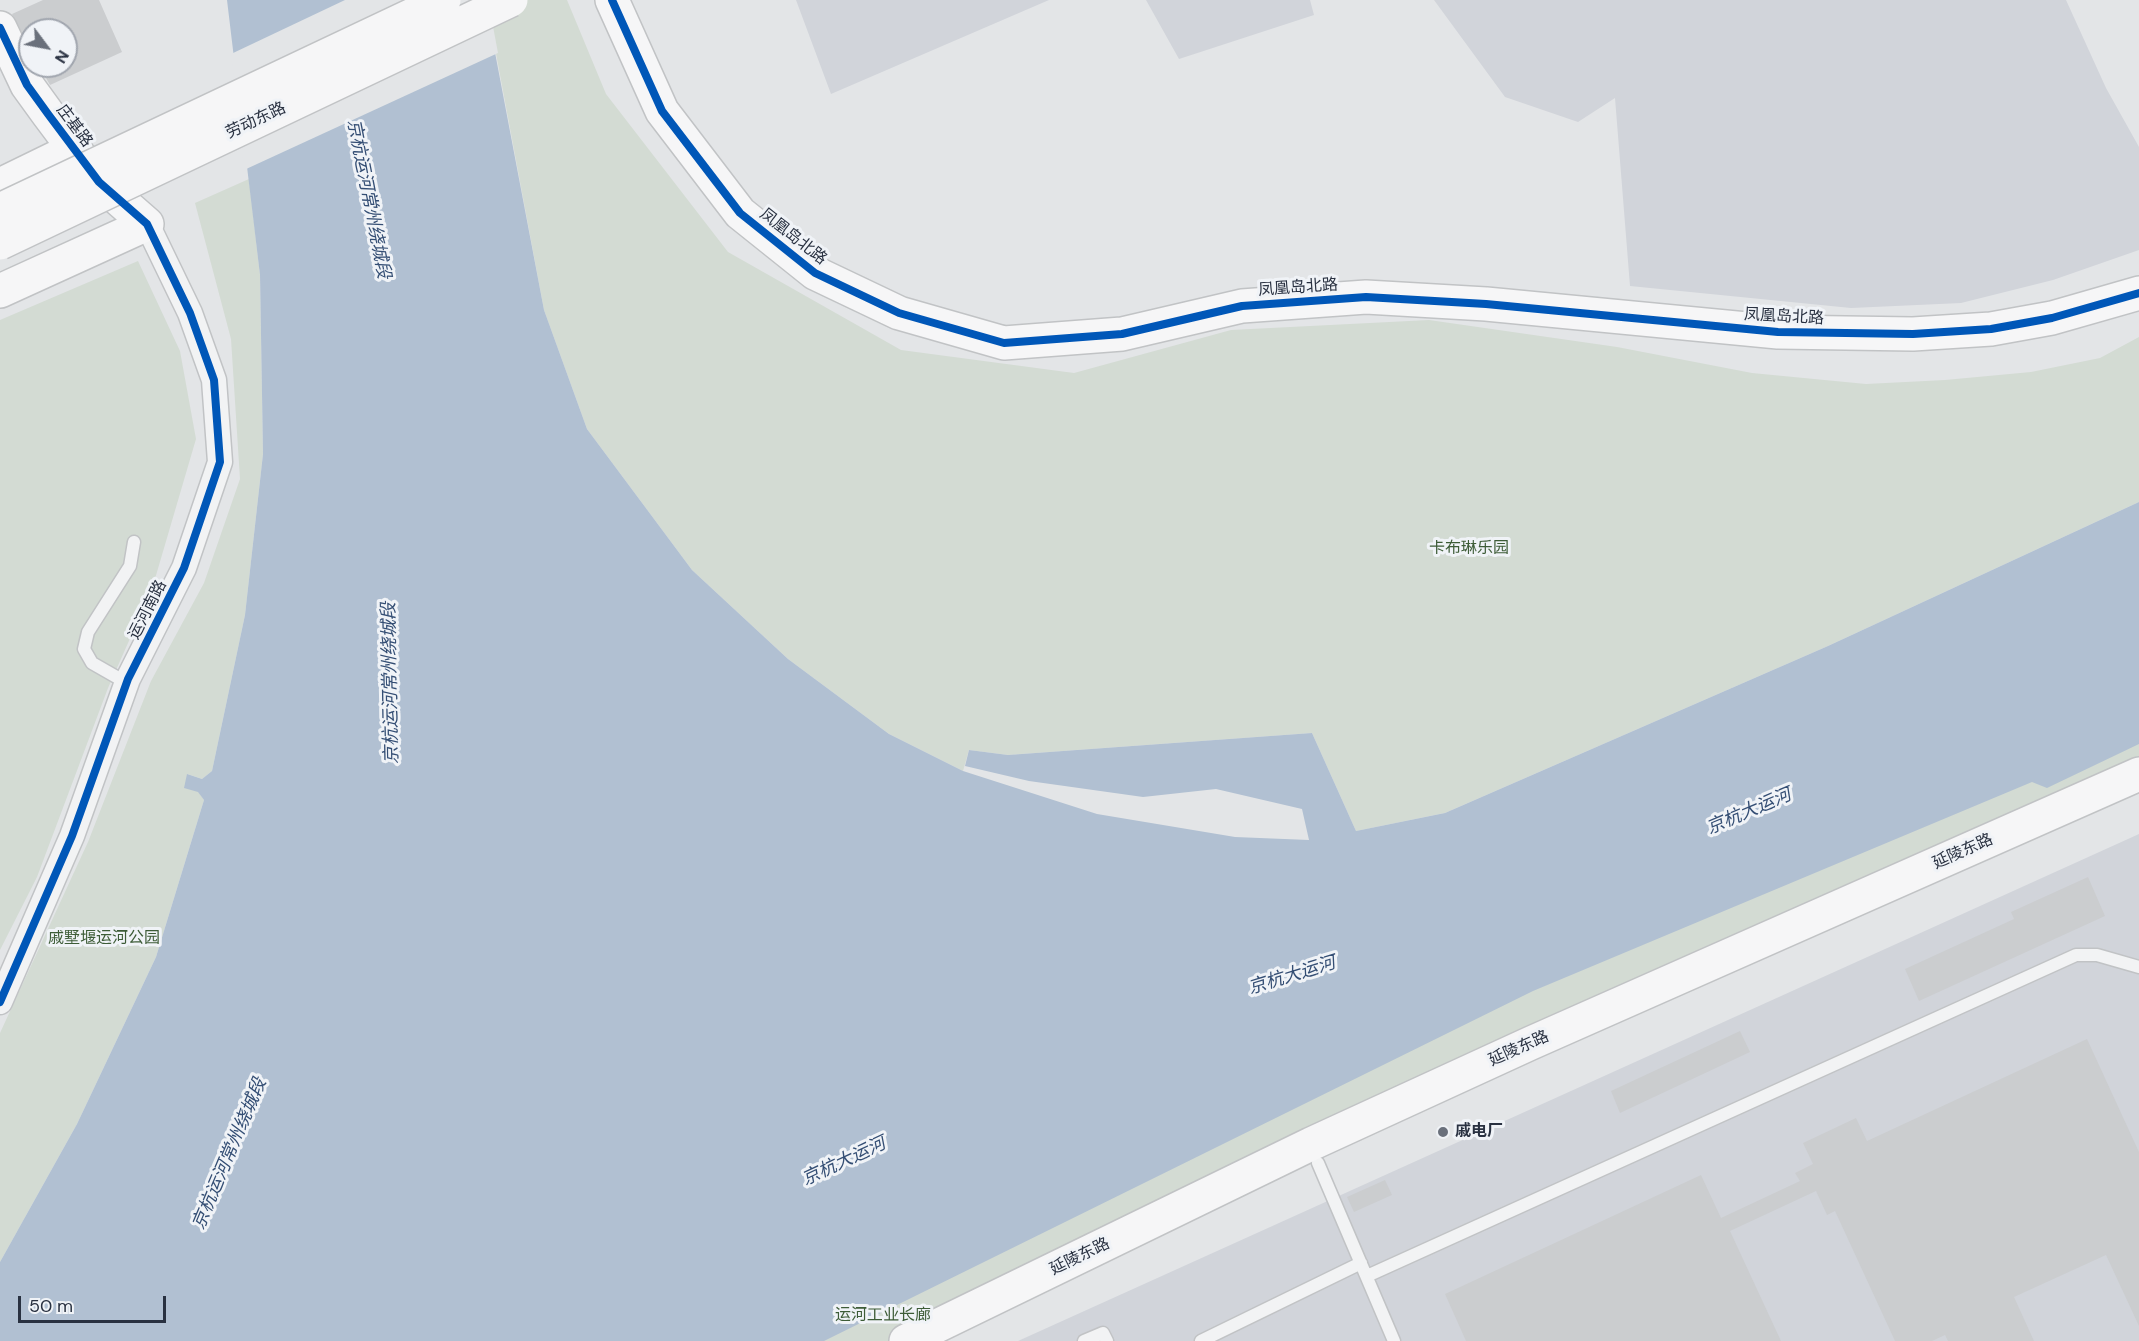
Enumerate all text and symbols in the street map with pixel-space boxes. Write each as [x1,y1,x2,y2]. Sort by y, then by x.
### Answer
north arrow [18,18,78,78]
text: N [50,46,74,67]
street label: 劳动东路 [223,99,289,143]
street label: 庄基路 [52,101,96,151]
water label: 京杭运河常州绕城段 [342,117,394,281]
street label: 凤凰岛北路 [756,205,830,269]
street label: 凤凰岛北路 [1257,276,1339,300]
street label: 凤凰岛北路 [1744,305,1824,329]
park label: 卡布琳乐园 [1429,539,1509,559]
street label: 运河南路 [125,577,171,643]
water label: 京杭运河常州绕城段 [379,602,403,764]
water label: 京杭大运河 [1703,784,1795,840]
street label: 延陵东路 [1930,830,1996,874]
park label: 戚墅堰运河公园 [48,929,160,949]
water label: 京杭大运河 [1246,953,1338,999]
street label: 延陵东路 [1486,1027,1552,1071]
water label: 京杭运河常州绕城段 [188,1075,272,1233]
place label: 戚电厂 [1455,1122,1503,1142]
marker: 戚电厂 [1436,1125,1450,1139]
water label: 京杭大运河 [799,1133,889,1191]
street label: 延陵东路 [1047,1234,1113,1280]
scale bar [21,1284,170,1322]
text: 50 m [29,1294,73,1318]
park label: 运河工业长廊 [835,1306,931,1326]

